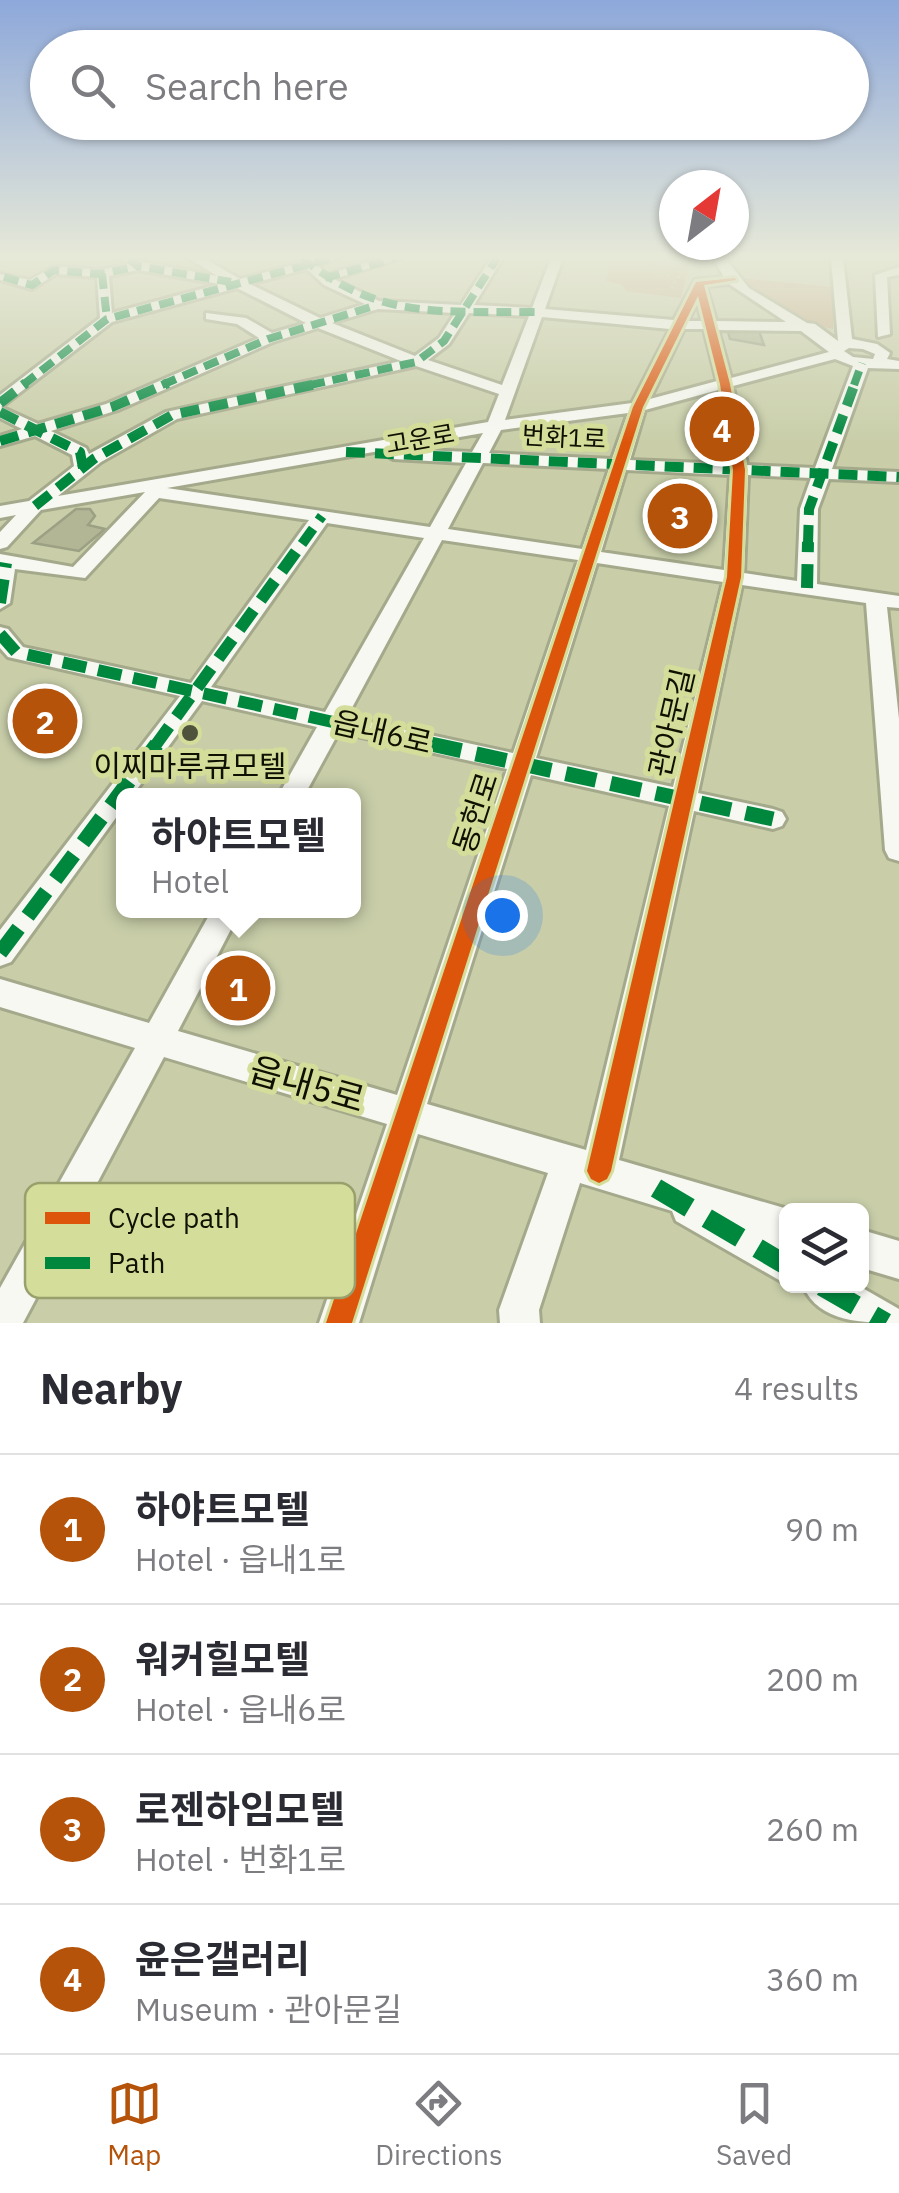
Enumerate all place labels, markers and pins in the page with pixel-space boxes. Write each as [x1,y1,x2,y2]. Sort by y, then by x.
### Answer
pin: 4 [690,392,754,466]
pin: 3 [648,478,712,554]
pin: 2 [12,684,78,758]
marker: 이찌마루큐모텔 [179,722,201,744]
place label: 이찌마루큐모텔 [93,746,287,785]
pin: 1 [206,950,270,1026]

